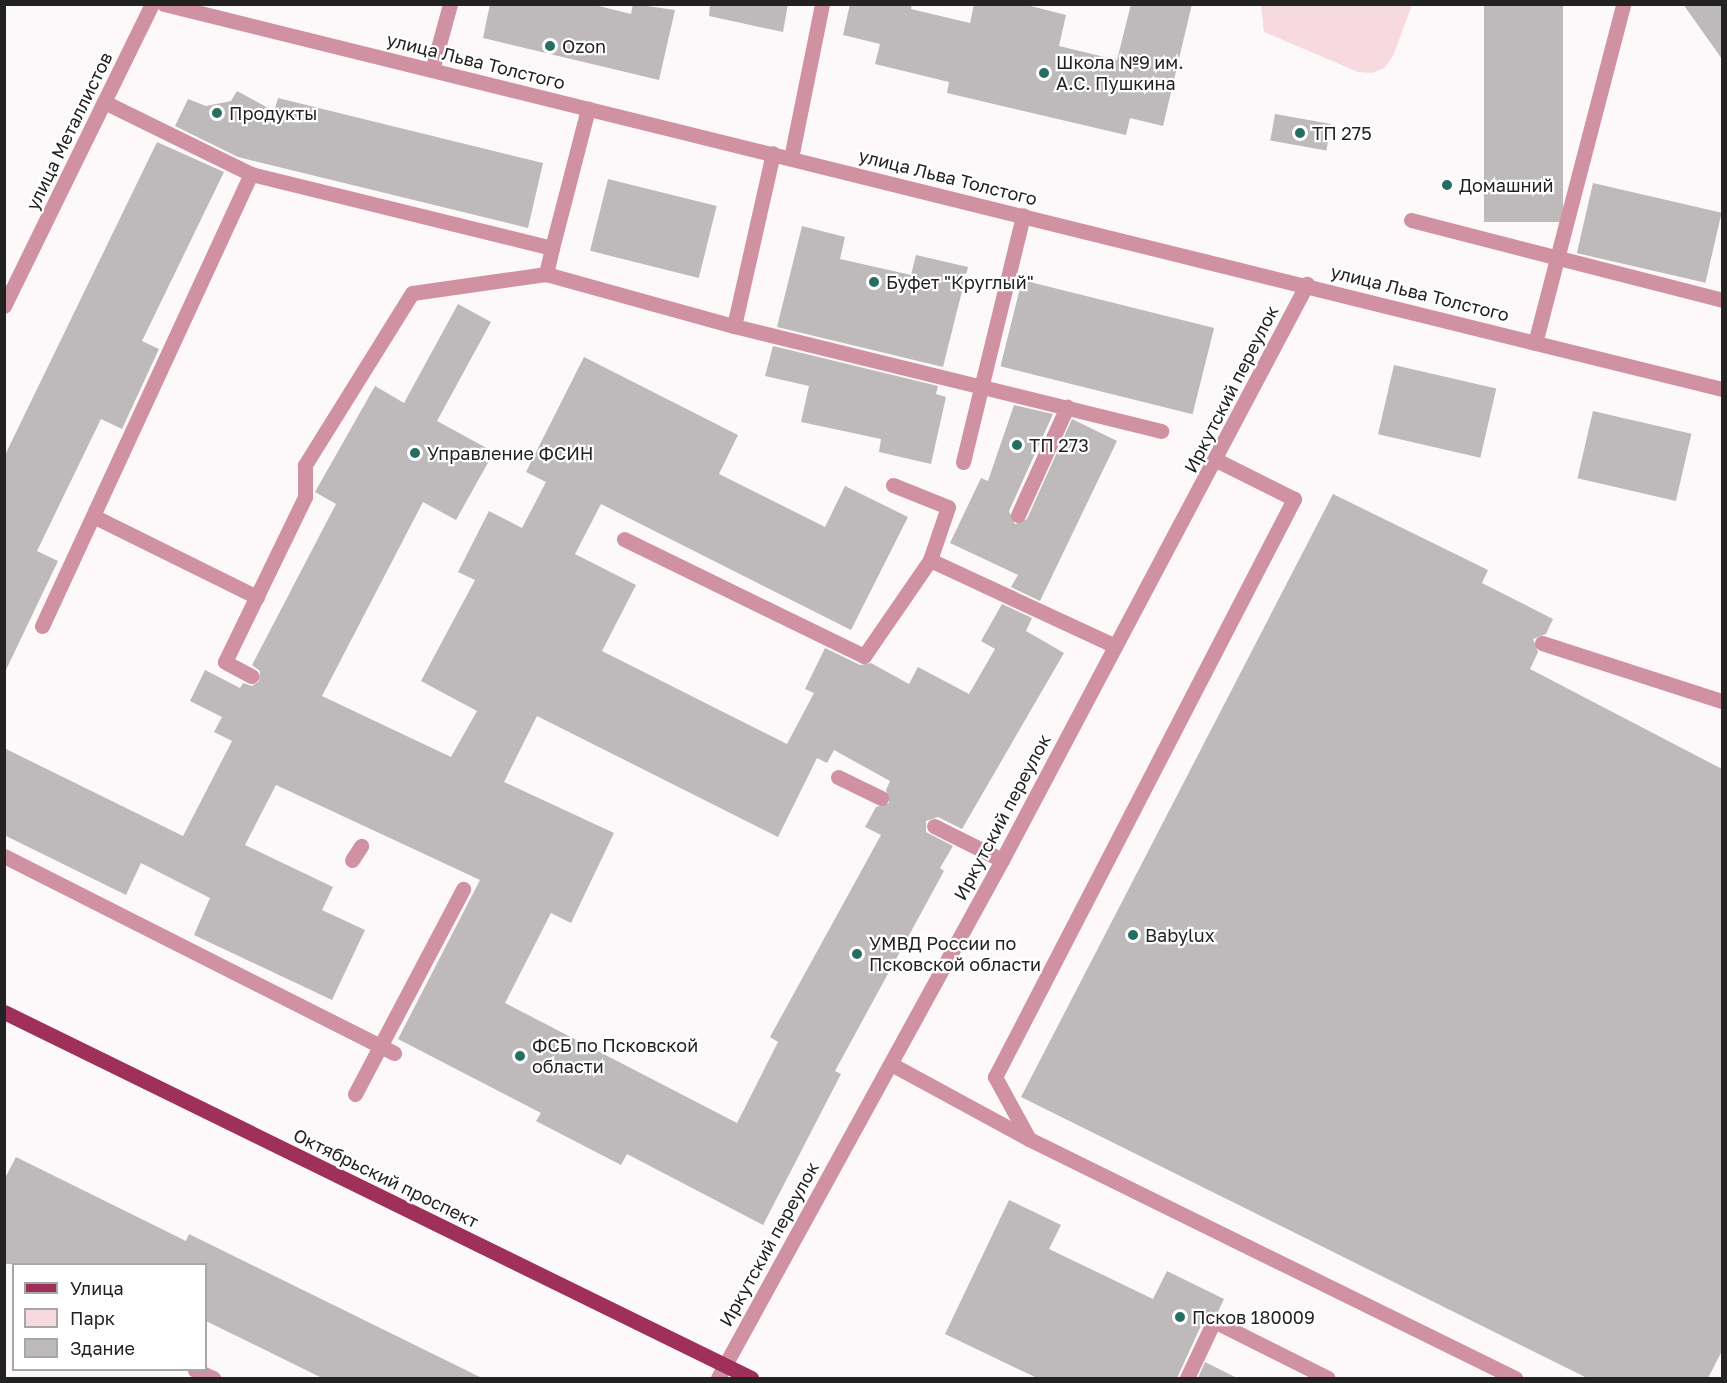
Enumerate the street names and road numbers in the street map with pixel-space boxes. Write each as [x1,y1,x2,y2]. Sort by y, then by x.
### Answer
street label: улица Льва Толстого [384,28,568,94]
street label: улица Металлистов [21,48,117,214]
street label: улица Льва Толстого [856,144,1040,210]
street label: улица Льва Толстого [1328,260,1512,326]
street label: Иркутский переулок [1179,302,1283,476]
street label: Иркутский переулок [949,730,1055,904]
street label: Октябрьский проспект [290,1124,482,1232]
street label: Иркутский переулок [715,1158,823,1330]

